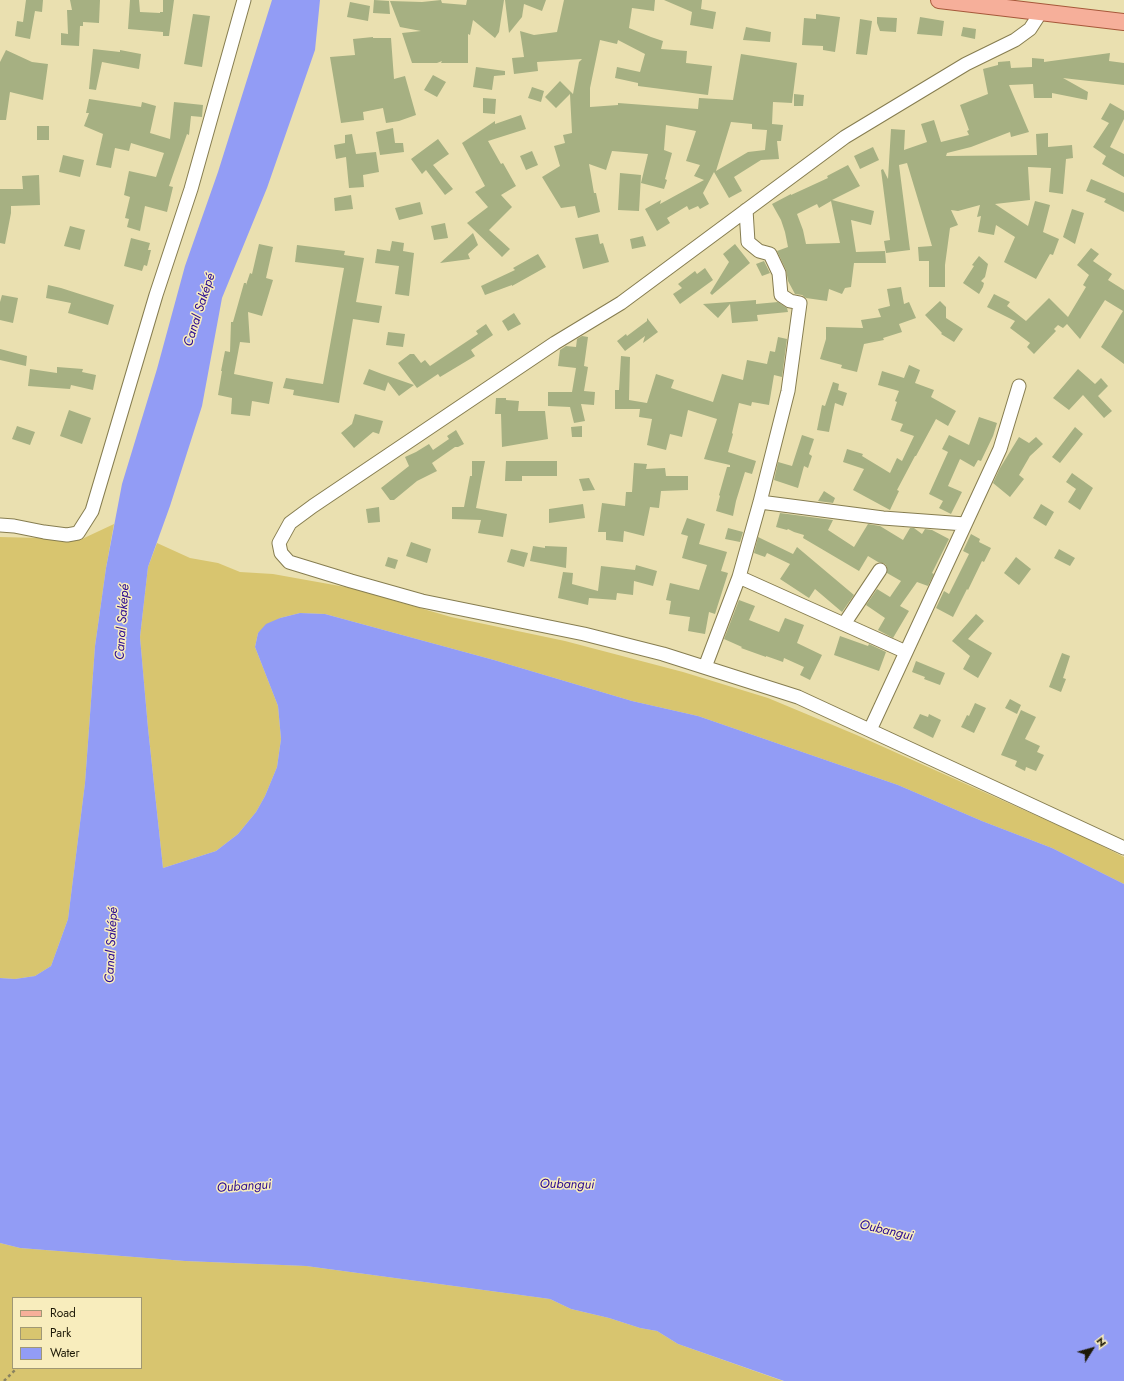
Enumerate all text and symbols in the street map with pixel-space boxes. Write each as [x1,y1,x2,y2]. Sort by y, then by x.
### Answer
water label: Canal Saképé [181,271,219,349]
water label: Canal Saképé [113,583,133,661]
water label: Canal Saképé [102,907,122,983]
water label: Oubangui [216,1177,272,1197]
water label: Oubangui [540,1177,594,1193]
water label: Oubangui [858,1217,914,1245]
legend [12,1297,142,1369]
text: Road [50,1304,76,1322]
text: Park [50,1324,71,1342]
north arrow [1072,1329,1112,1369]
text: N [1093,1333,1111,1350]
text: Water [50,1344,80,1362]

